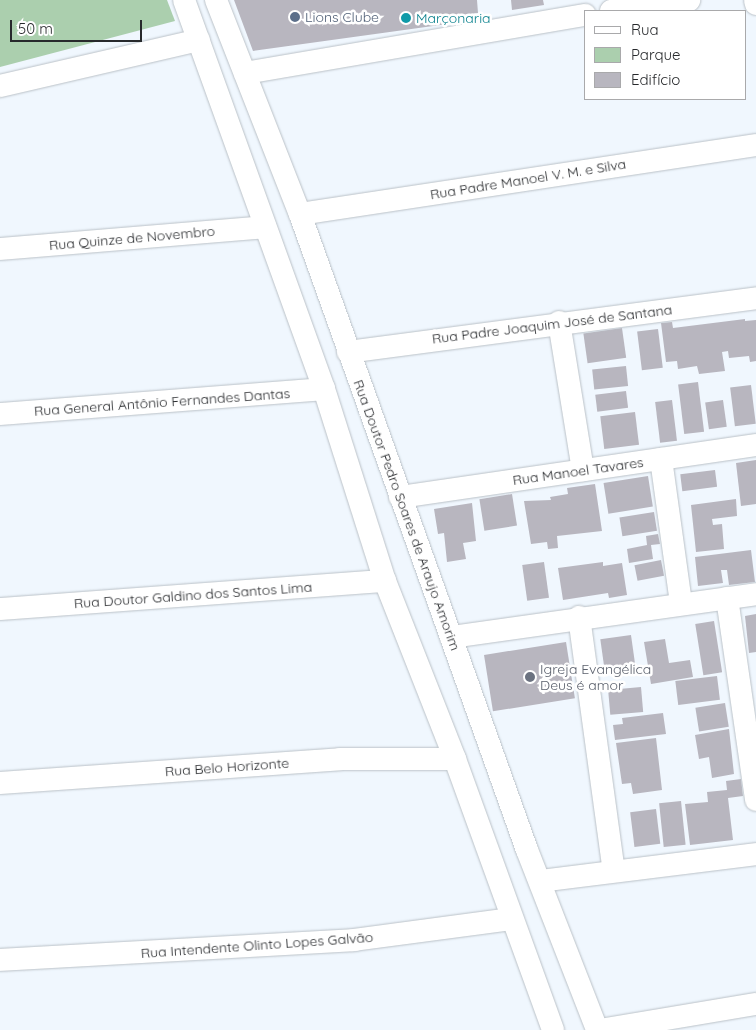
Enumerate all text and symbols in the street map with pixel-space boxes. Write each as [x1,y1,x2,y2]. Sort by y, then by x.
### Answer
place label: Lions Clube [305,9,379,25]
scale bar [12,10,145,42]
place label: Marçonaria [416,10,491,26]
legend [584,10,746,100]
marker: Lions Clube [289,11,301,23]
marker: Marçonaria [400,12,412,24]
text: 50 m [18,19,53,38]
text: Rua [631,20,659,39]
text: Parque [631,45,681,64]
text: Edifício [631,70,680,89]
street label: Rua Padre Manoel V. M. e Silva [429,155,627,203]
street label: Rua Quinze de Novembro [48,222,216,254]
street label: Rua Padre Joaquim José de Santana [431,301,673,347]
street label: Rua Doutor Pedro Soares de Araujo Amorim [350,377,464,653]
street label: Rua General Antônio Fernandes Dantas [33,385,291,419]
street label: Rua Manoel Tavares [512,454,644,488]
street label: Rua Doutor Galdino dos Santos Lima [73,578,313,612]
place label: Igreja Evangélica Deus é amor [540,661,651,694]
marker: Igreja Evangélica Deus é amor [524,671,536,683]
street label: Rua Belo Horizonte [164,754,290,780]
street label: Rua Intendente Olinto Lopes Galvão [140,928,374,962]

